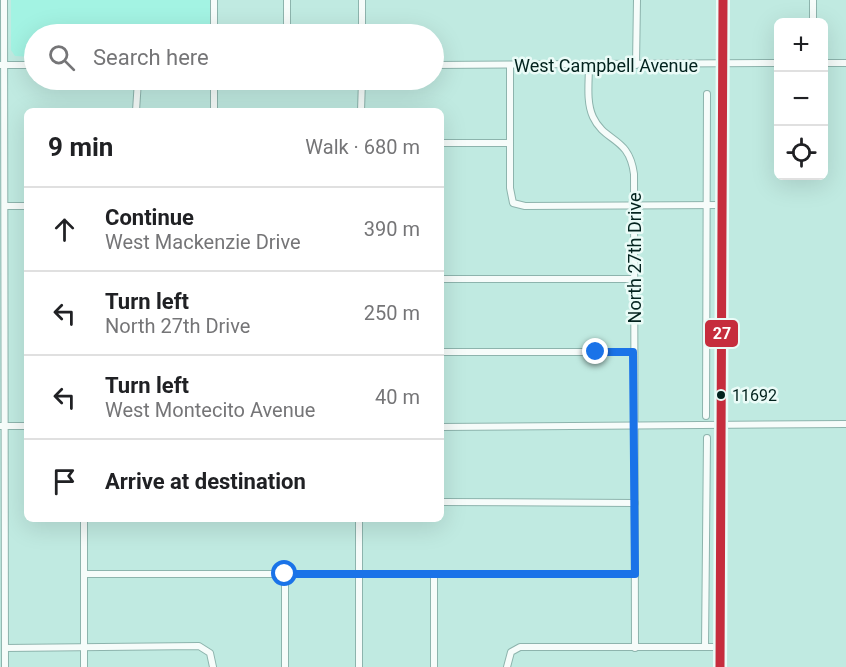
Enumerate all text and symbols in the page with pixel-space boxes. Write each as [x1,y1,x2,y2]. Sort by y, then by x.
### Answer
map controls [774,18,828,180]
button: + [774,18,828,72]
search box [24,24,444,90]
icon: search [45,41,78,74]
text: Search here [93,45,209,70]
street label: West Campbell Avenue [514,55,698,76]
button: − [774,72,828,126]
button: locate [774,126,828,180]
text: 9 min [48,132,113,162]
text: Walk · 680 m [305,135,420,159]
street label: North 27th Drive [624,193,645,323]
text: Continue [105,205,194,230]
icon: ahead [48,213,81,246]
text: 390 m [364,217,420,241]
text: West Mackenzie Drive [105,230,301,254]
text: Turn left [105,289,189,314]
icon: left [48,297,81,330]
text: 250 m [364,301,420,325]
text: North 27th Drive [105,314,250,338]
line badge: 27 [704,319,739,348]
text: 27 [713,324,731,343]
route end [582,338,608,364]
text: Turn left [105,373,189,398]
icon: left [48,381,81,414]
text: 40 m [375,385,420,409]
place label: 11692 [732,386,777,405]
marker: 11692 [715,389,727,401]
text: West Montecito Avenue [105,398,315,422]
icon: arrive [48,465,81,498]
text: Arrive at destination [105,469,306,494]
route start [271,560,297,586]

